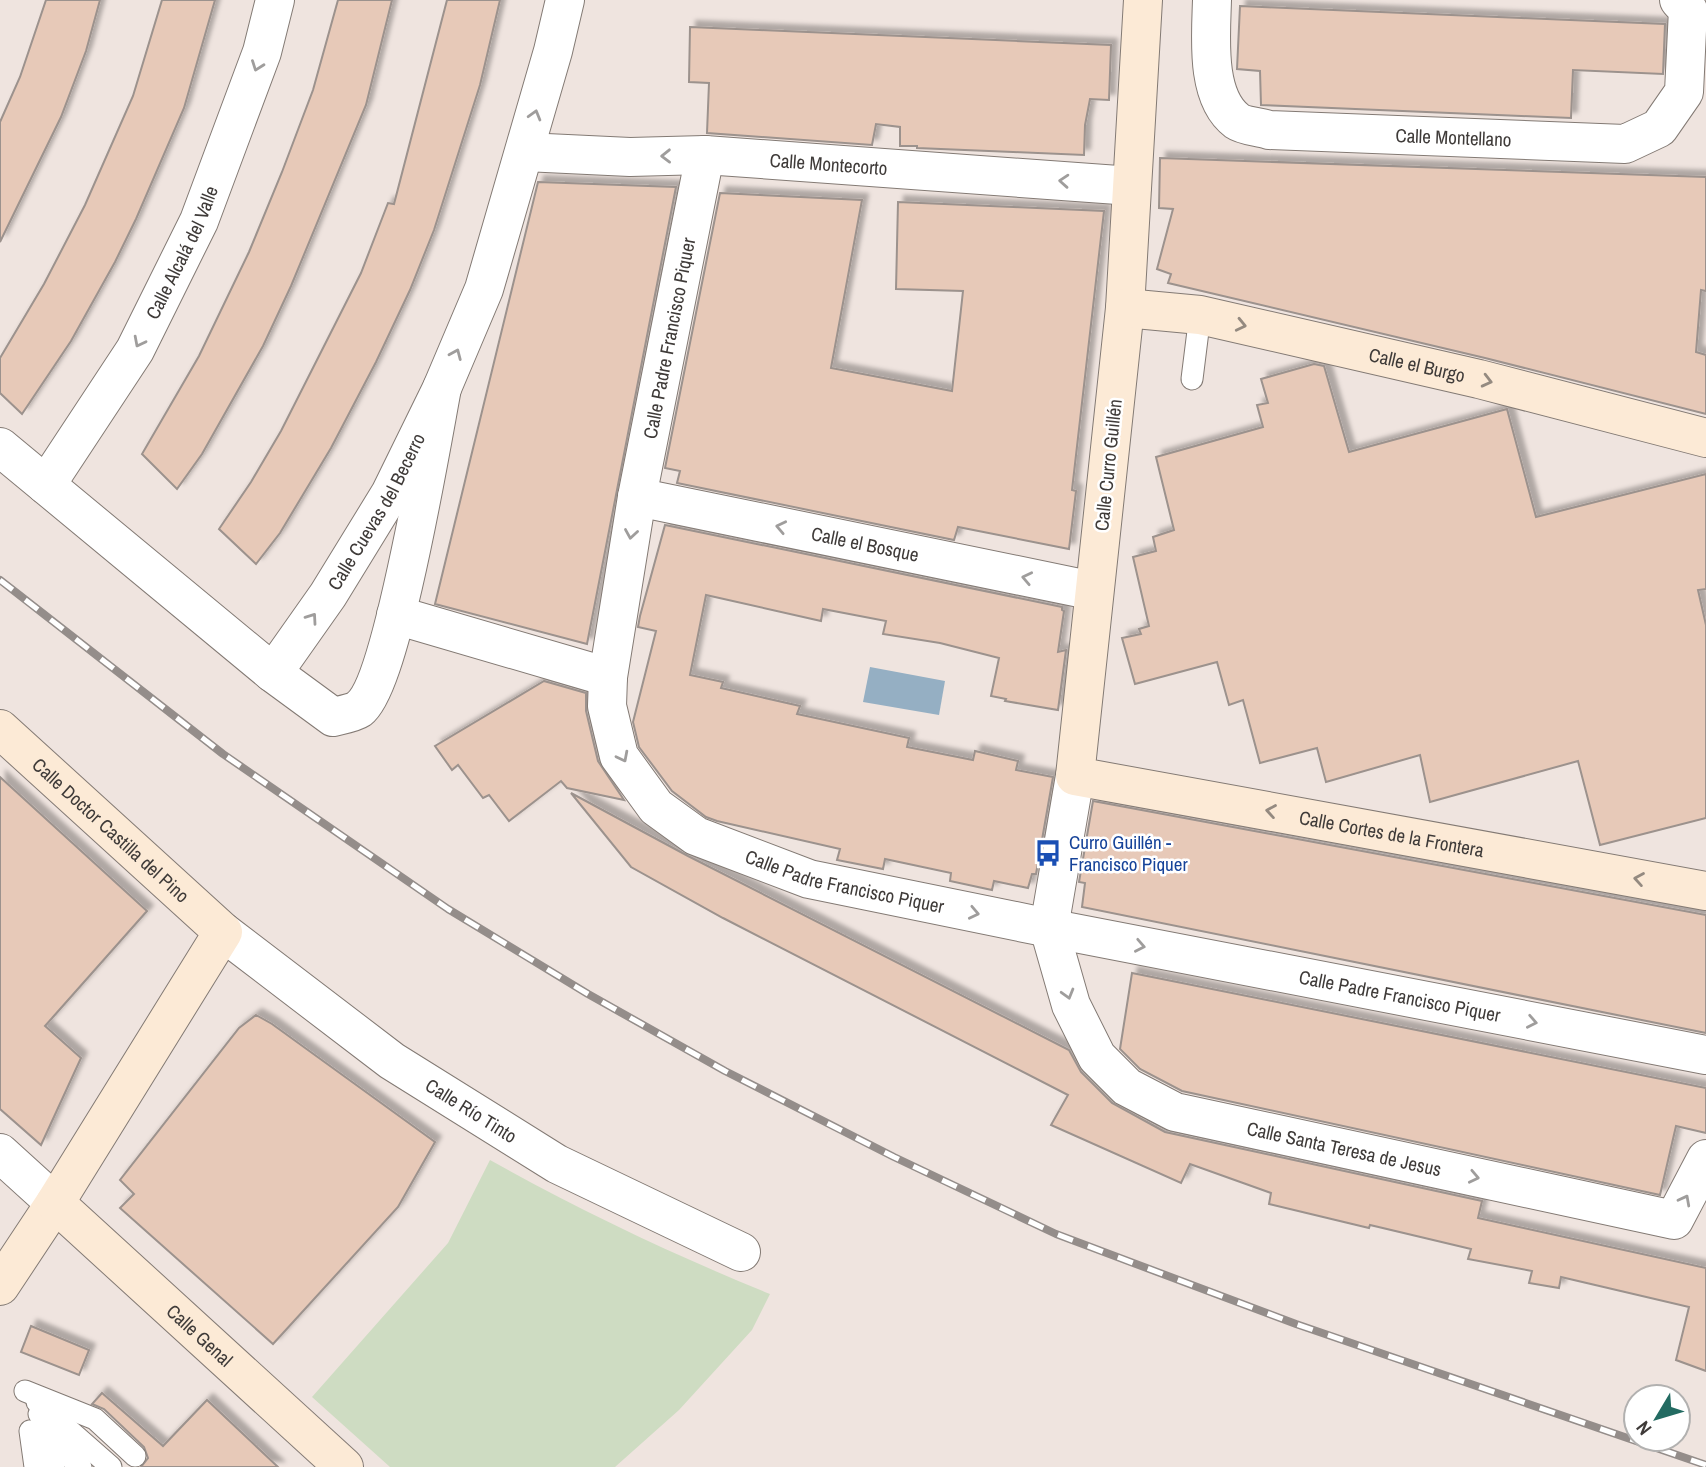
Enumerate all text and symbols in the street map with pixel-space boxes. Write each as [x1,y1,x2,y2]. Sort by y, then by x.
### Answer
one-way arrow [251,59,265,71]
one-way arrow [527,109,541,121]
street label: Calle Montellano [1395,122,1512,153]
street label: Calle Montecorto [769,147,888,181]
one-way arrow [660,148,671,164]
one-way arrow [1058,174,1069,189]
street label: Calle Alcalá del Valle [139,182,224,324]
street label: Calle Padre Francisco Piquer [637,234,701,441]
one-way arrow [1235,316,1247,331]
one-way arrow [133,335,147,347]
street label: Calle el Burgo [1366,341,1468,388]
one-way arrow [448,349,462,361]
one-way arrow [1481,373,1493,387]
street label: Calle Curro Guillén [1088,398,1128,532]
street label: Calle Cuevas del Becerro [321,429,431,595]
one-way arrow [775,520,787,535]
street label: Calle el Bosque [809,520,921,568]
one-way arrow [624,528,639,540]
one-way arrow [1021,571,1033,586]
one-way arrow [304,613,316,626]
one-way arrow [614,750,628,762]
street label: Calle Doctor Castilla del Pino [27,752,195,908]
street label: Calle Cortes de la Frontera [1297,804,1486,863]
one-way arrow [1265,805,1277,820]
place label: Curro Guillén - Francisco Piquer [1069,829,1188,877]
bus stop icon: Curro Guillén - Francisco Piquer [1033,838,1063,868]
street label: Calle Padre Francisco Piquer [742,843,947,919]
one-way arrow [1633,872,1645,887]
one-way arrow [968,904,980,919]
one-way arrow [1134,937,1146,952]
street label: Calle Padre Francisco Piquer [1297,964,1503,1028]
one-way arrow [1059,988,1074,1000]
one-way arrow [1526,1013,1538,1028]
street label: Calle Río Tinto [420,1072,522,1149]
street label: Calle Santa Teresa de Jesus [1244,1115,1444,1182]
one-way arrow [1468,1169,1480,1183]
one-way arrow [1676,1195,1690,1207]
street label: Calle Genal [161,1298,239,1372]
north arrow [1622,1383,1692,1453]
text: N [1630,1416,1657,1441]

